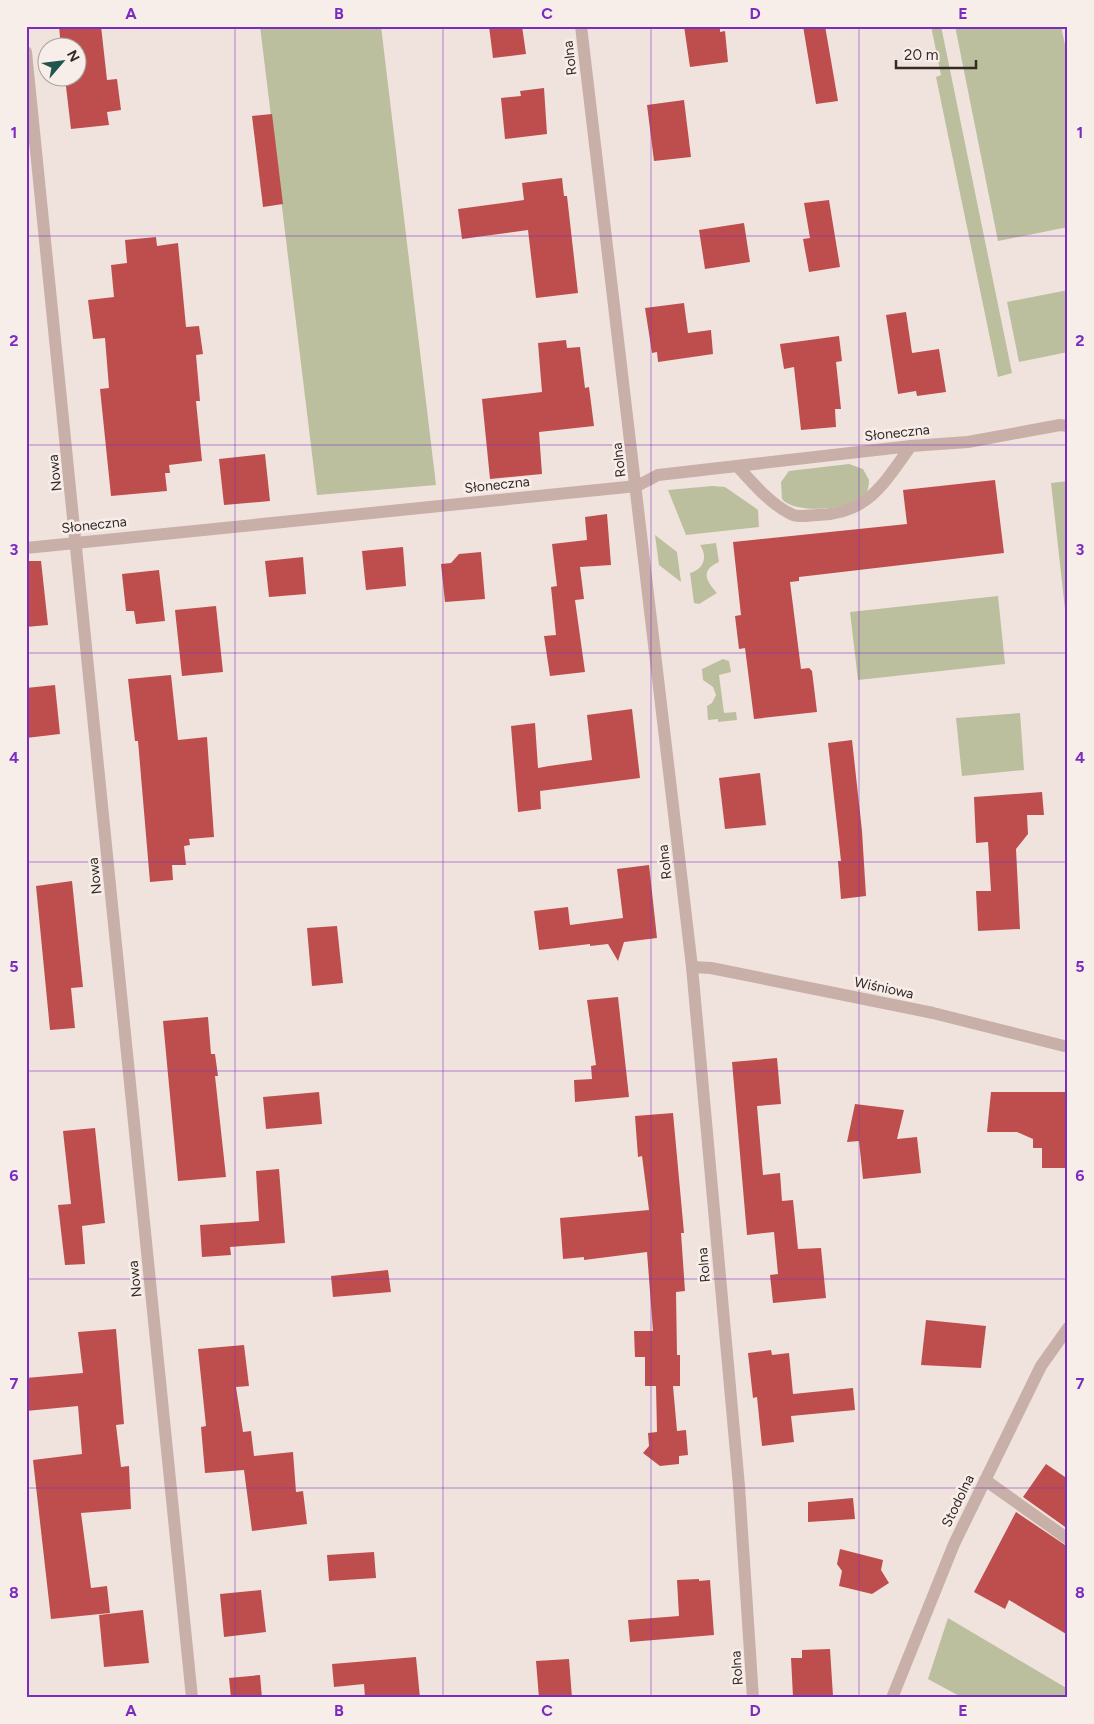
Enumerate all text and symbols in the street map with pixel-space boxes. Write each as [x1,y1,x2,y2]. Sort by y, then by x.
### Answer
text: A [125,4,137,23]
text: B [334,4,344,23]
text: C [541,4,553,23]
text: D [749,4,761,23]
text: E [958,4,968,23]
north arrow [38,38,88,88]
scale bar [896,38,976,70]
street label: Rolna [559,40,581,76]
text: 20 m [904,46,938,64]
text: N [63,47,83,65]
text: 1 [11,123,17,142]
text: 1 [1077,123,1083,142]
text: 2 [9,331,19,350]
text: 2 [1075,331,1085,350]
street label: Słoneczna [864,421,930,445]
street label: Rolna [608,442,630,478]
street label: Nowa [45,454,65,492]
street label: Słoneczna [464,473,530,497]
street label: Słoneczna [61,513,127,537]
text: 3 [10,540,19,559]
text: 3 [1076,540,1085,559]
text: 4 [9,748,19,767]
text: 4 [1075,748,1085,767]
street label: Rolna [654,844,676,880]
street label: Nowa [85,857,105,895]
text: 5 [9,957,19,976]
text: 5 [1075,957,1085,976]
street label: Wiśniowa [853,973,915,1003]
text: 6 [9,1166,19,1185]
text: 6 [1075,1166,1085,1185]
street label: Rolna [694,1247,714,1283]
street label: Nowa [125,1260,145,1298]
text: 7 [10,1374,19,1393]
text: 7 [1076,1374,1085,1393]
street label: Stodolna [938,1472,978,1530]
text: 8 [9,1583,19,1602]
text: 8 [1075,1583,1085,1602]
street label: Rolna [727,1650,747,1686]
text: A [125,1701,137,1720]
text: B [334,1701,344,1720]
text: C [541,1701,553,1720]
text: D [749,1701,761,1720]
text: E [958,1701,968,1720]

